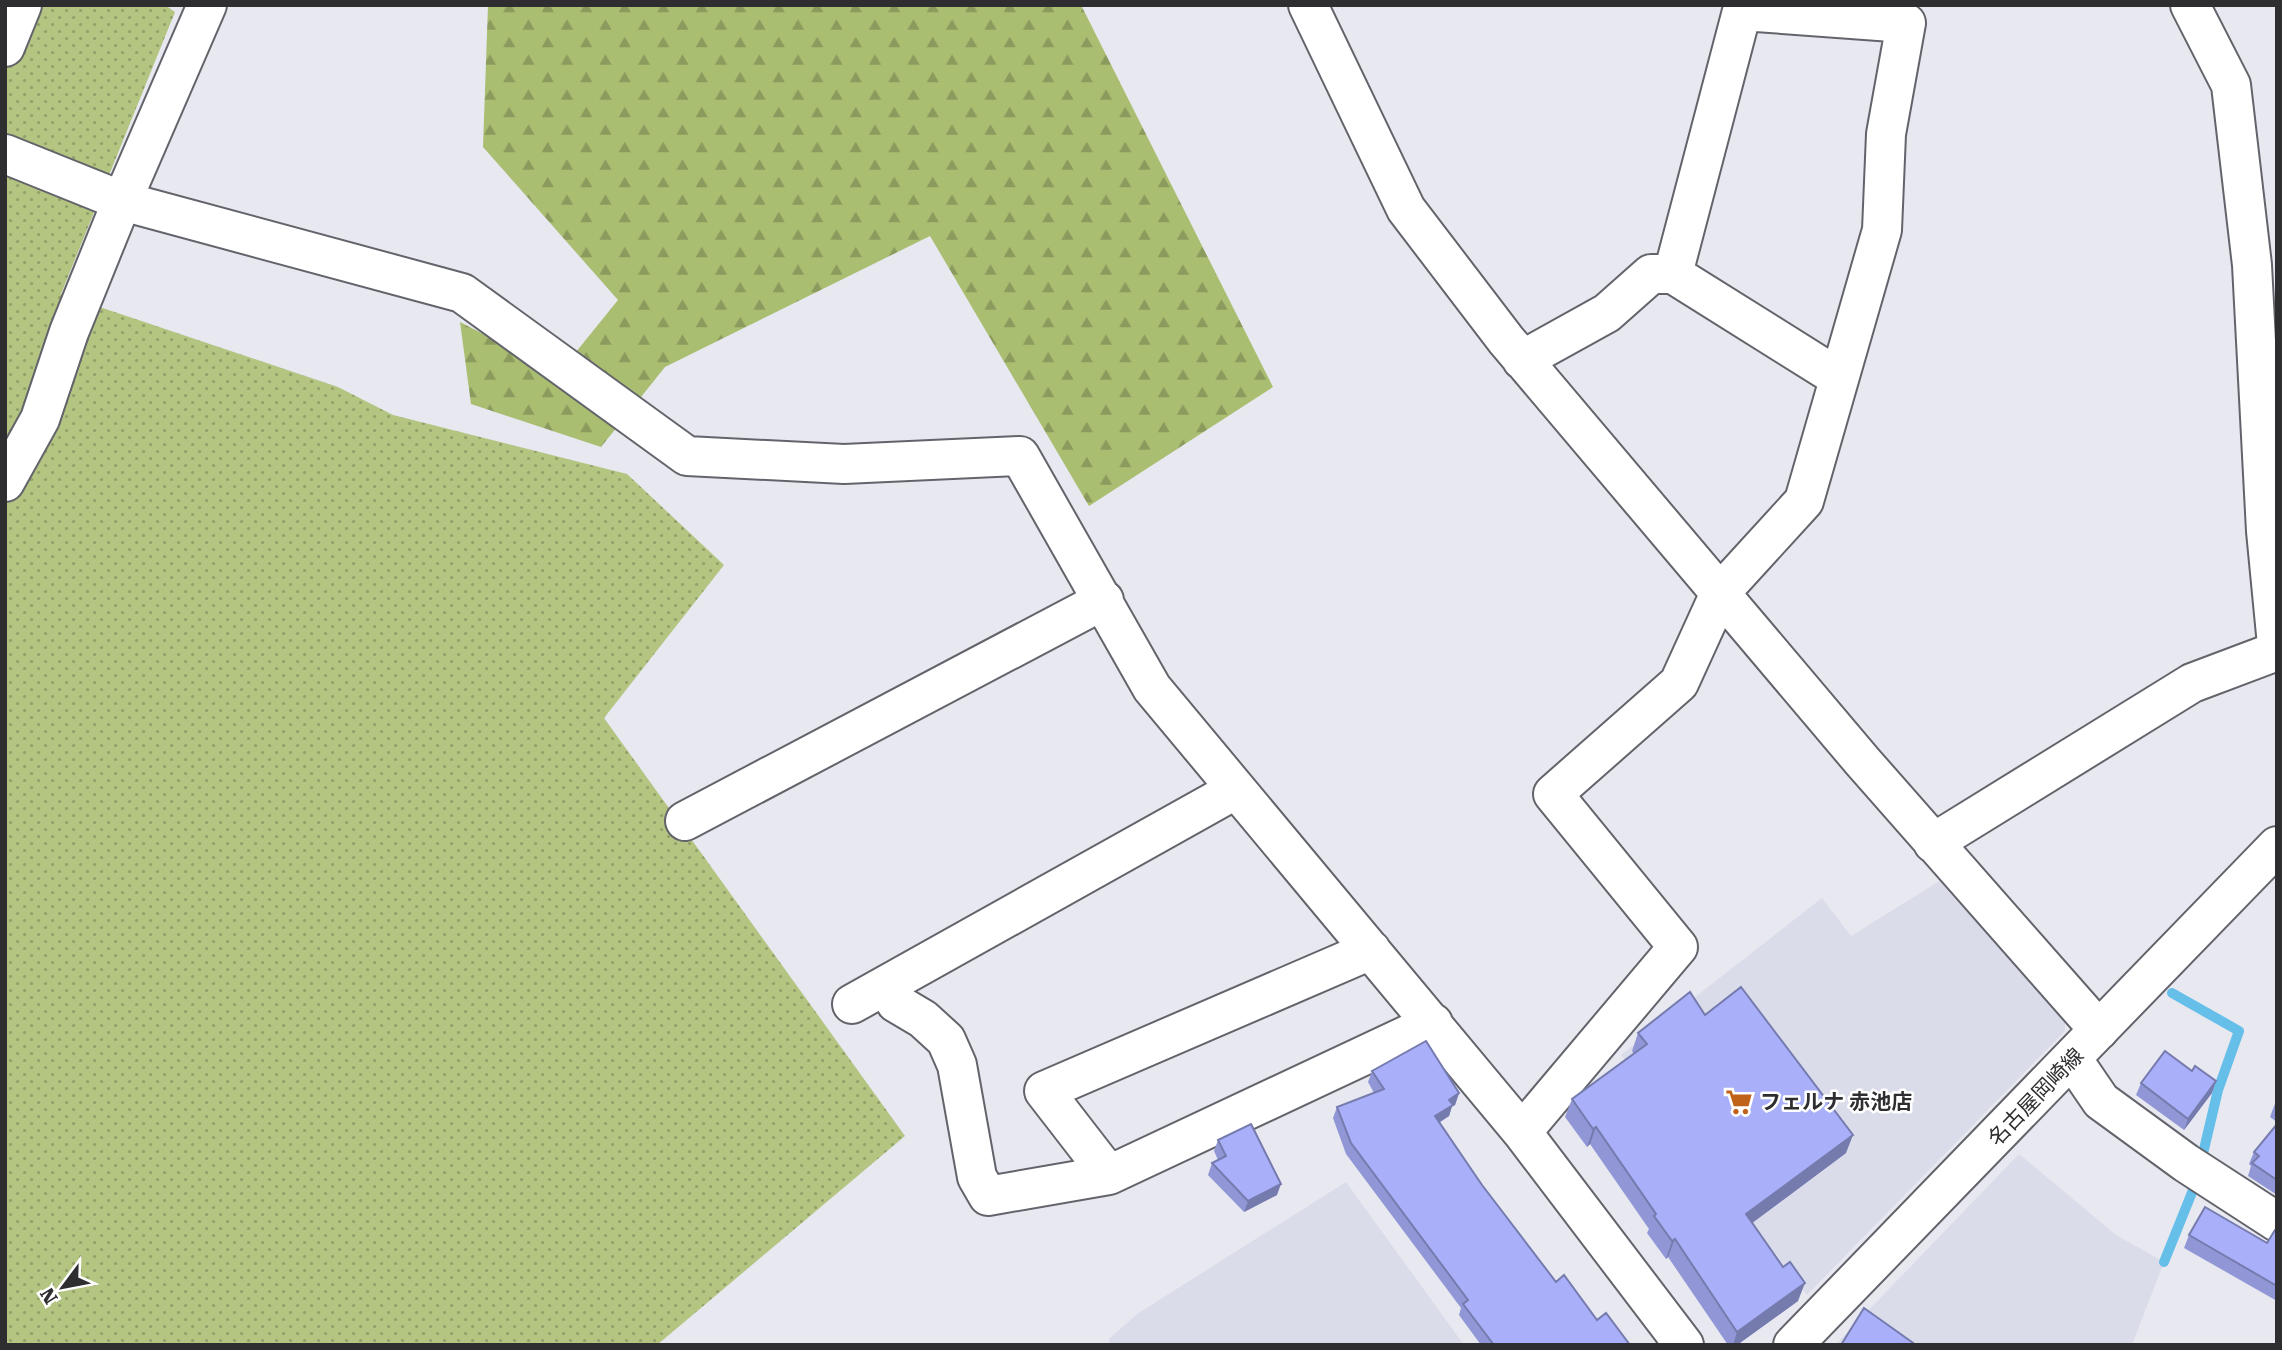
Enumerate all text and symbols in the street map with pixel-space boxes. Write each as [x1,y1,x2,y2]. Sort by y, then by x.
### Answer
street label: 名古屋岡崎線 [1984,1043,2088,1151]
supermarket icon: フェルナ 赤池店 [1724,1087,1754,1117]
place label: フェルナ 赤池店 [1760,1090,1912,1114]
north arrow [28,1252,98,1322]
text: N [35,1283,63,1308]

